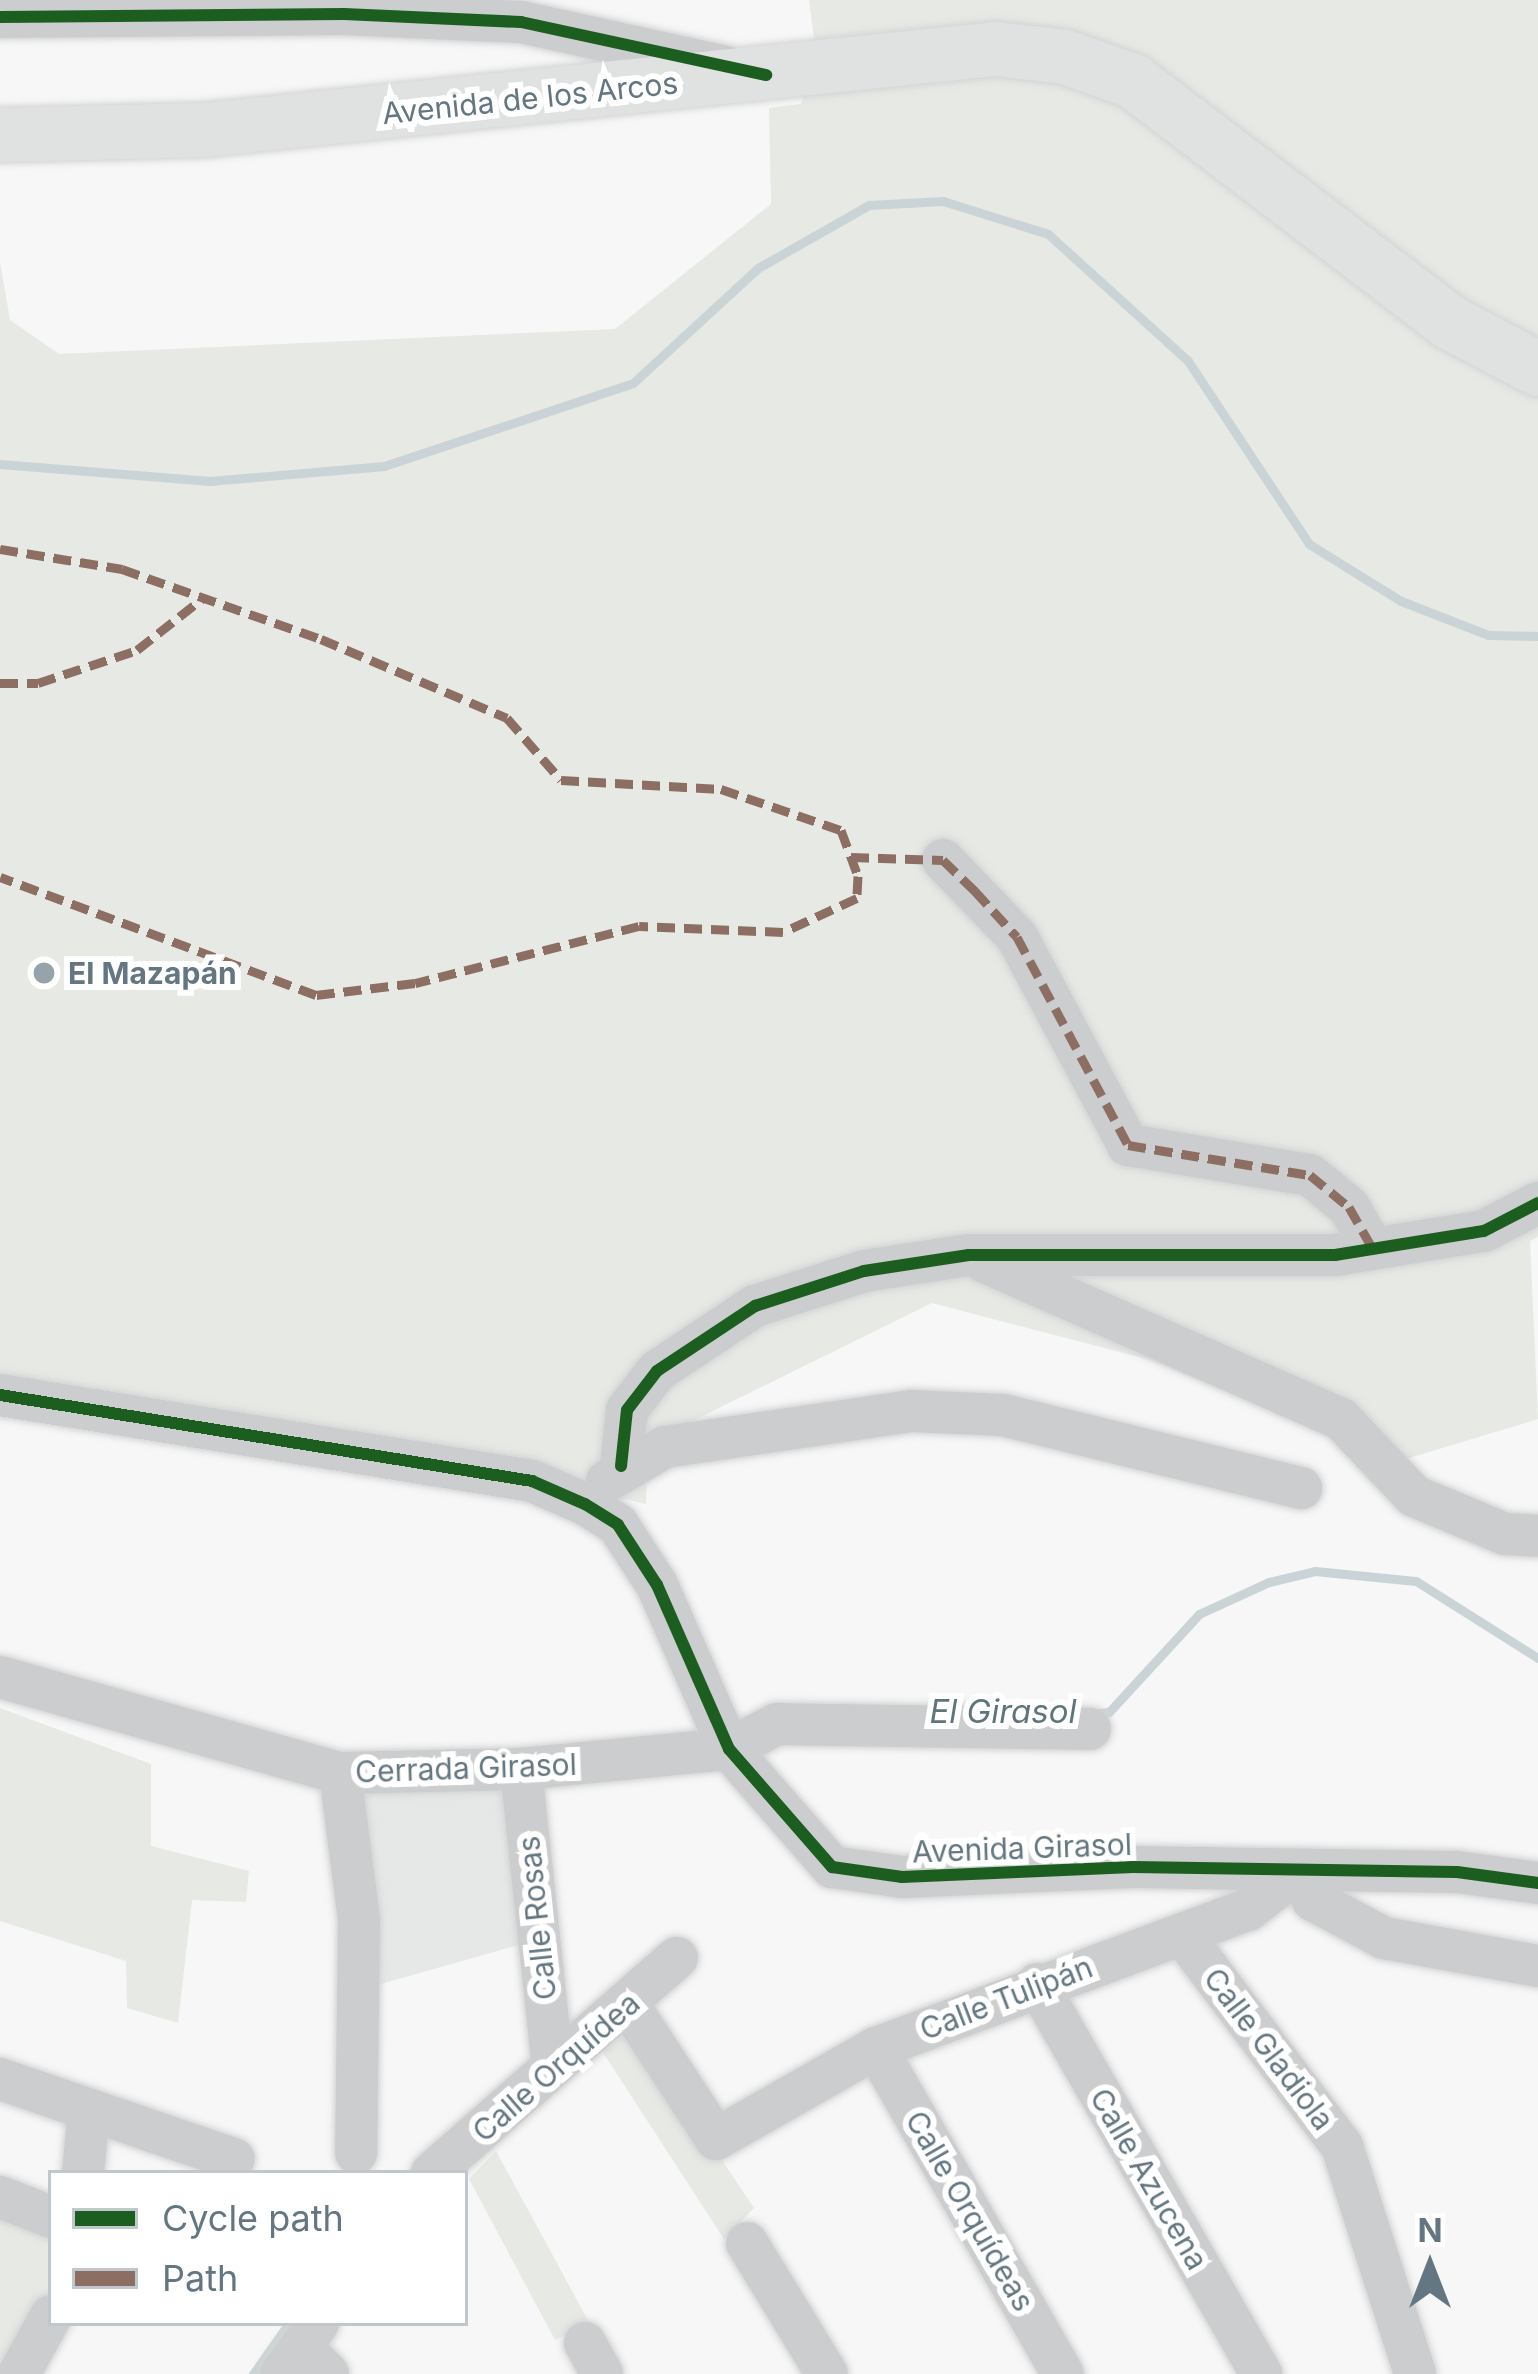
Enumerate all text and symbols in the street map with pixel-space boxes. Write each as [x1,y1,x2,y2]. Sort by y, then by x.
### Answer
street label: Avenida de los Arcos [380,65,680,131]
place label: El Mazapán [68,955,237,991]
marker: El Mazapán [31,960,57,986]
water label: El Girasol [929,1692,1077,1732]
street label: Cerrada Girasol [355,1746,577,1790]
street label: Avenida Girasol [911,1826,1133,1870]
street label: Calle Rosas [510,1834,564,2002]
street label: Calle Tulipán [915,1949,1097,2047]
street label: Calle Gladiola [1196,1961,1342,2137]
street label: Calle Orquídea [465,1985,647,2149]
street label: Calle Azucena [1083,2082,1215,2276]
street label: Calle Orquídeas [898,2105,1042,2317]
legend [48,2170,468,2326]
text: Cycle path [162,2196,344,2240]
north arrow [1370,2206,1490,2326]
text: N [1417,2210,1443,2250]
text: Path [162,2256,238,2300]

